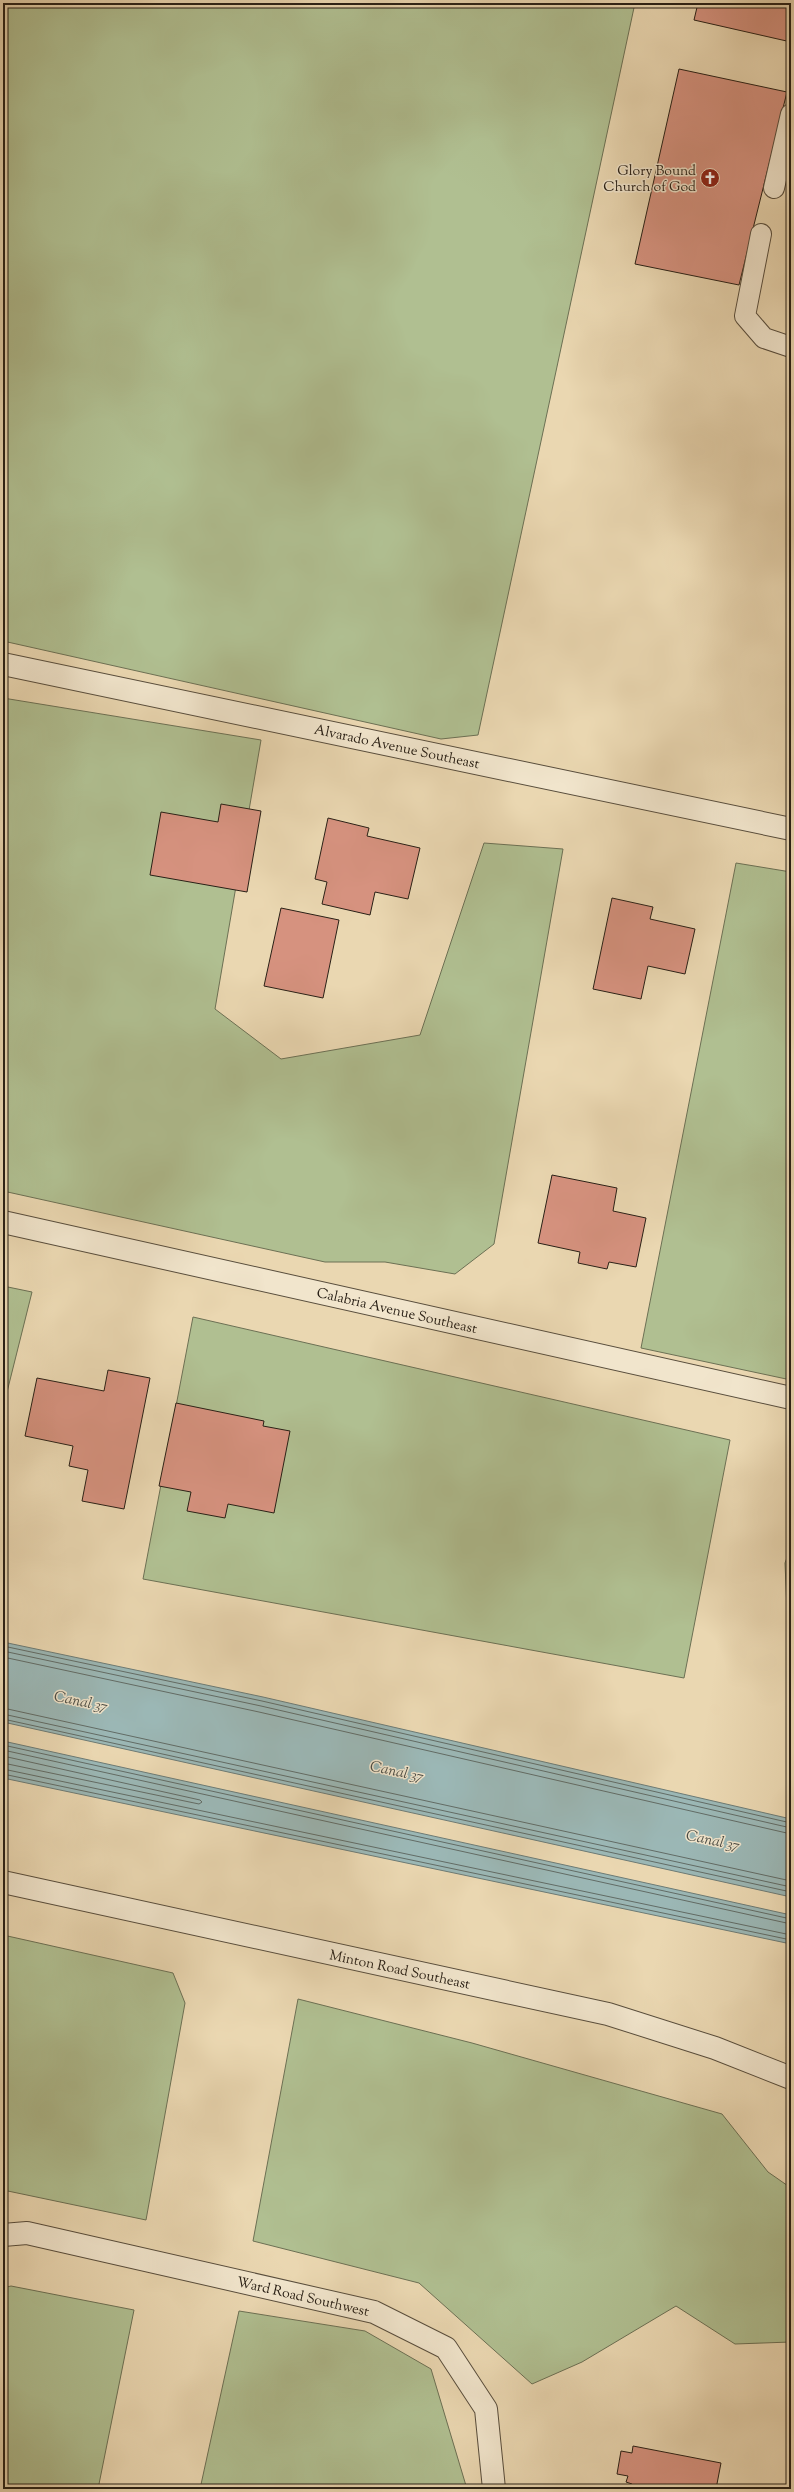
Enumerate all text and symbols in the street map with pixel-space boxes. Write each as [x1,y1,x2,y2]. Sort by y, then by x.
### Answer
place label: Glory Bound Church of God [603,162,696,198]
church icon: Glory Bound Church of God [699,167,721,189]
street label: Alvarado Avenue Southeast [312,721,481,775]
street label: Calabria Avenue Southeast [314,1284,479,1340]
water label: Canal 37 [52,1687,110,1718]
water label: Canal 37 [368,1757,426,1788]
water label: Canal 37 [684,1826,742,1857]
street label: Minton Road Southeast [327,1946,472,1996]
street label: Ward Road Southwest [234,2273,371,2323]

